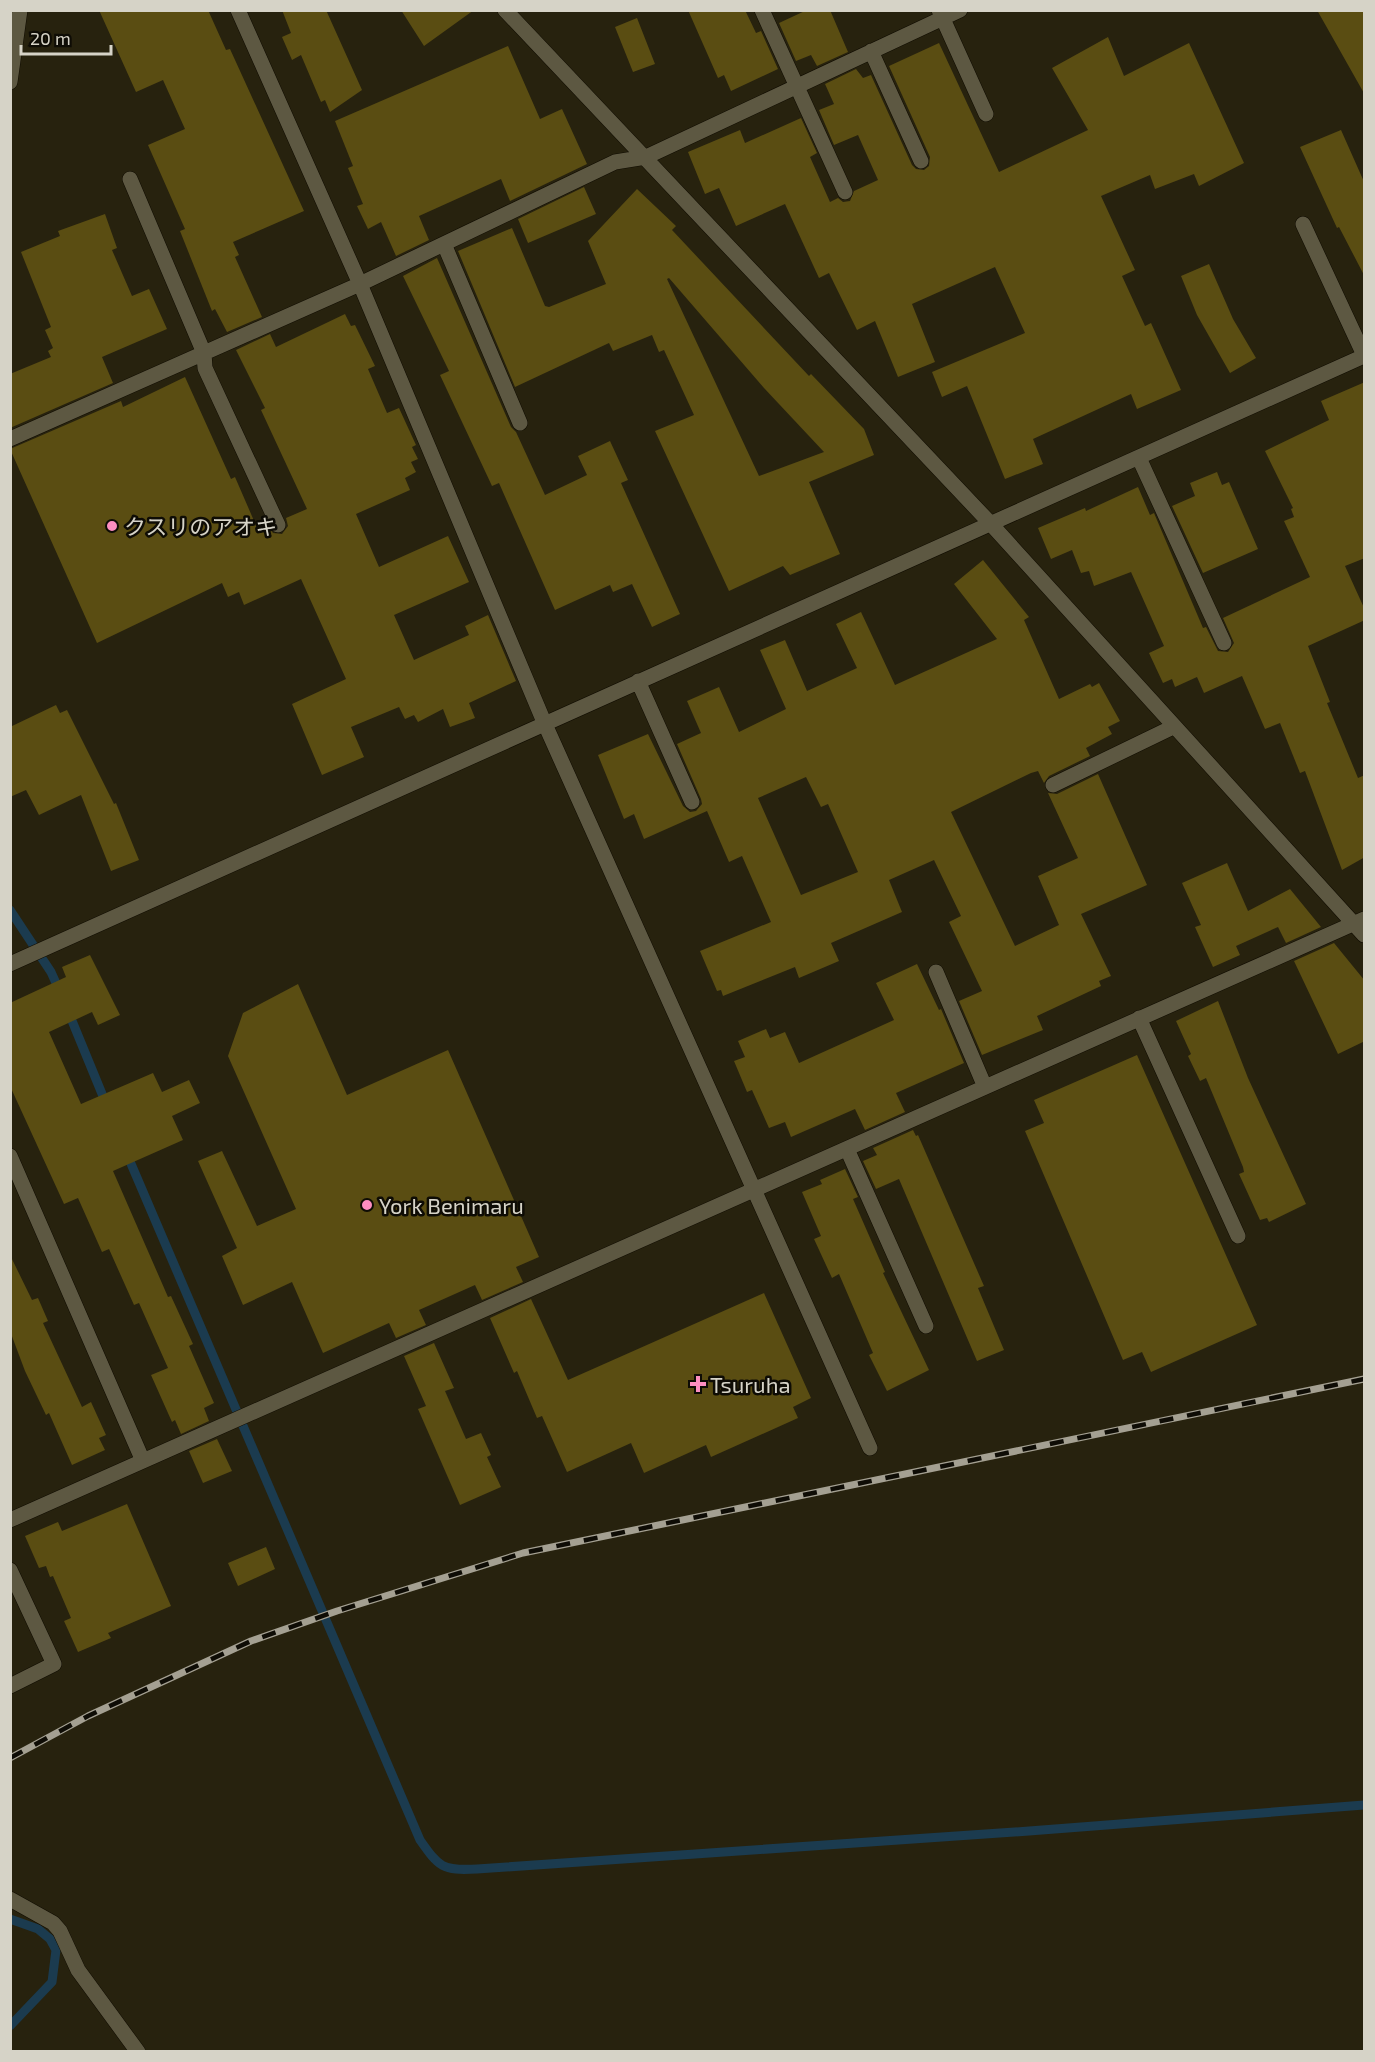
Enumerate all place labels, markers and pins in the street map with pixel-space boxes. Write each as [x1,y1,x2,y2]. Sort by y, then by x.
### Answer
place label: クスリのアオキ [124,513,277,539]
marker: クスリのアオキ [105,519,119,533]
place label: York Benimaru [379,1192,524,1218]
marker: York Benimaru [360,1198,374,1212]
place label: Tsuruha [710,1371,791,1397]
marker: Tsuruha [691,1377,705,1391]

